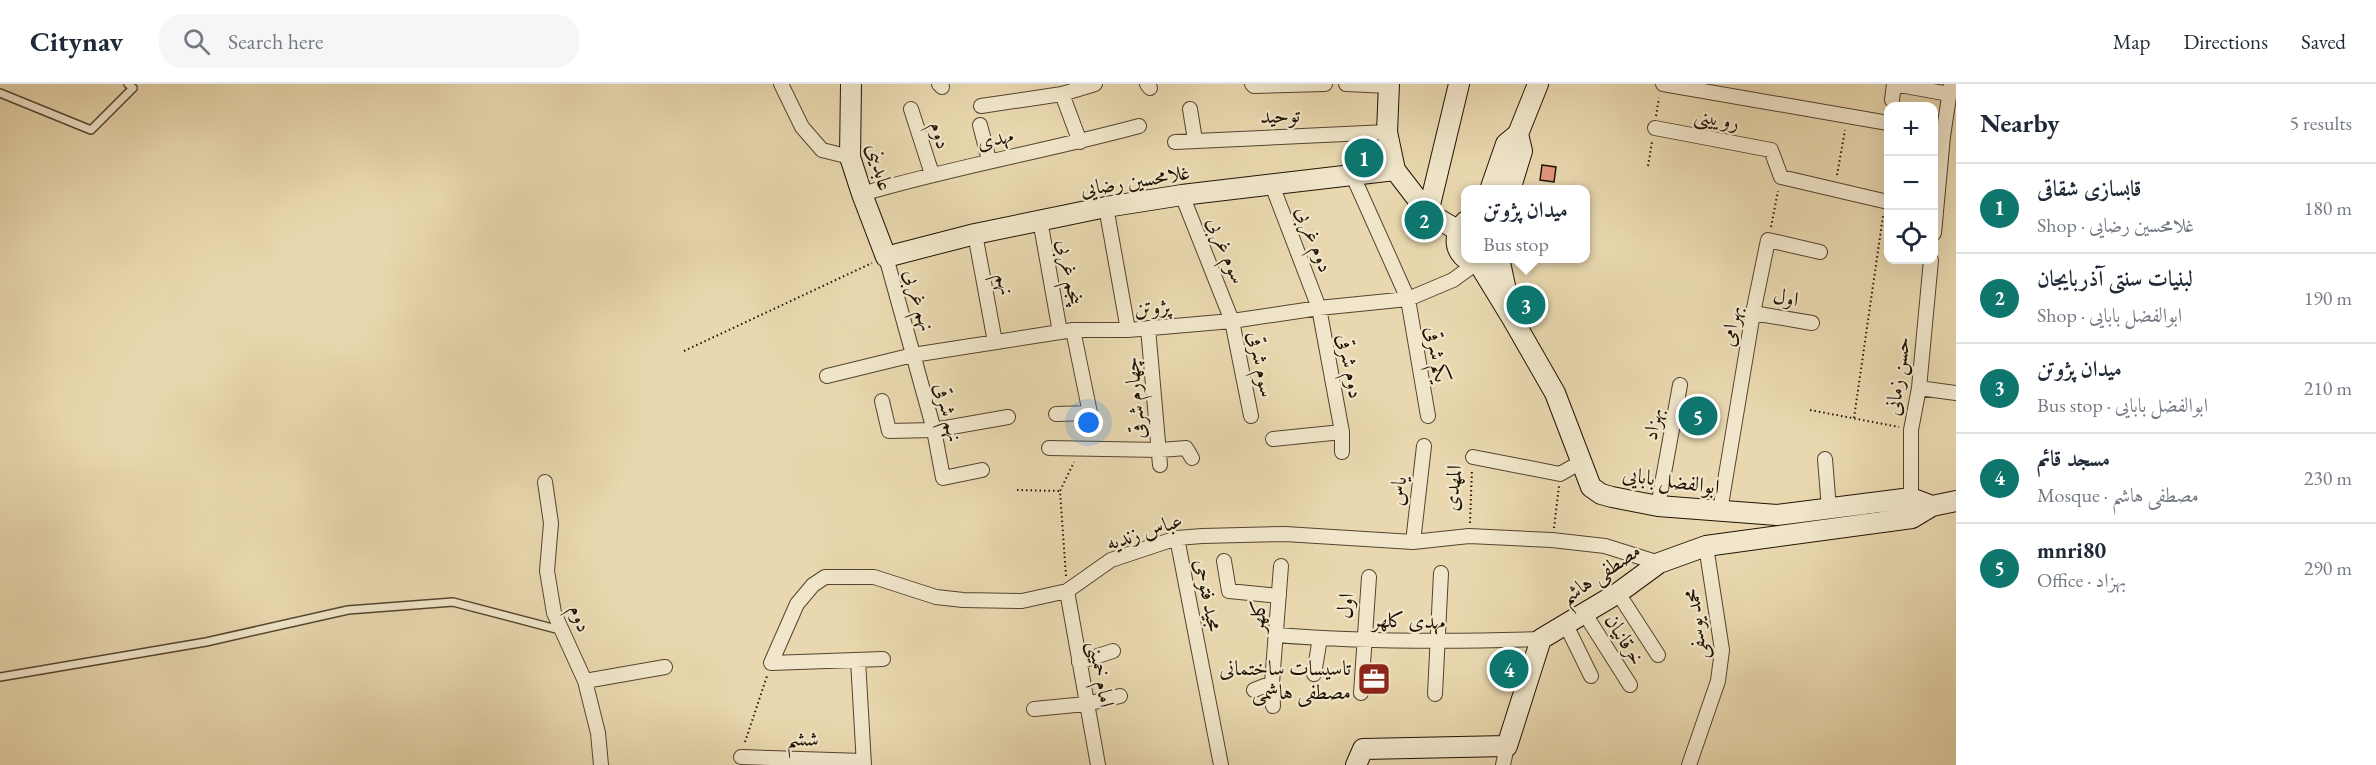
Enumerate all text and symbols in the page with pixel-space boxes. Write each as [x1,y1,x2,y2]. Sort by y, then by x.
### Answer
search box [159,14,579,68]
text: Citynav [30,23,123,59]
icon: search [180,25,213,58]
text: Search here [228,27,324,56]
text: Map [2113,28,2150,55]
text: Directions [2183,28,2268,55]
text: Saved [2301,28,2346,55]
street label: رویینی [1692,100,1742,138]
street label: توحید [1260,101,1301,129]
map controls [1884,102,1938,264]
button: + [1884,102,1938,156]
text: Nearby [1980,106,2060,140]
text: 5 results [2289,110,2352,136]
street label: دوم [919,118,958,153]
street label: مهدی [974,121,1016,156]
pin: 1 [1344,136,1384,181]
street label: عابدینی [861,141,900,194]
button: − [1884,156,1938,210]
street label: غلامحسین رضایی [1078,158,1192,203]
text: قابسازی شقاقی [2037,174,2142,203]
popup [1461,185,1590,263]
text: میدان پژوتن [1483,195,1568,224]
text: 1 [1994,195,2005,221]
text: 180 m [2304,195,2352,221]
pin: 2 [1404,198,1444,242]
street label: دوم غربی [1285,202,1340,278]
button: locate [1884,210,1938,264]
street label: سوم غربی [1197,212,1253,289]
text: Shop · غلامحسین رضایی [2037,212,2194,238]
text: Bus stop [1483,231,1549,257]
street label: پنجم غربی [1045,237,1091,310]
text: لبنیات سنتی آذربایجان [2037,264,2193,293]
street label: نهم غربی [892,266,942,336]
street label: نهم [984,271,1021,299]
street label: اول [1771,281,1801,313]
pin: 3 [1506,282,1546,328]
text: 2 [1994,285,2005,311]
text: 190 m [2304,285,2352,311]
street label: پژوتن [1133,292,1173,322]
text: Shop · ابوالفضل بابایی [2037,302,2182,328]
street label: بهرامی [1713,303,1748,349]
street label: یکم شرقی [1413,324,1456,386]
street label: سوم شرقی [1237,329,1282,400]
street label: دوم شرقی [1327,331,1370,402]
street label: حسن زمانی [1878,335,1917,417]
text: میدان پژوتن [2037,354,2122,383]
street label: چهارم شرقی [1117,355,1156,440]
text: 3 [1994,375,2005,401]
text: 210 m [2304,375,2352,401]
street label: نهم شرقی [922,380,969,446]
text: Bus stop · ابوالفضل بابایی [2037,392,2208,418]
pin: 5 [1678,394,1718,438]
street label: بهزاد [1636,406,1669,442]
your location [1074,408,1103,437]
text: مسجد قائم [2037,444,2110,473]
street label: ابوالفضل بابایی [1620,460,1721,502]
street label: المهدی [1437,464,1467,512]
text: 4 [1994,465,2005,491]
text: 230 m [2304,465,2352,491]
street label: یاس [1382,474,1412,507]
text: Mosque · مصطفی هاشم [2037,482,2199,508]
street label: عباس زندیه [1102,506,1186,556]
street label: مصطفی هاشم [1555,536,1650,616]
text: mnri80 [2037,536,2106,565]
text: 5 [1994,555,2005,581]
text: 290 m [2304,555,2352,581]
street label: مجید فتوحی [1189,556,1229,634]
text: Office · بهزاد [2037,567,2126,593]
street label: محمد یوسفی [1678,587,1714,661]
street label: اول [1331,592,1359,620]
street label: کلهر [1242,599,1272,635]
street label: دوم [559,600,599,637]
street label: مهدی کلهر [1370,605,1446,636]
street label: خرقانیان [1599,608,1651,670]
street label: امام خمینی [1078,639,1121,710]
pin: 4 [1490,646,1528,692]
place label: تاسیسات ساختمانی مصطفی هاشمی [1219,654,1352,707]
office icon: تاسیسات ساختمانی مصطفی هاشمی [1356,661,1392,697]
street label: ششم [786,724,819,760]

